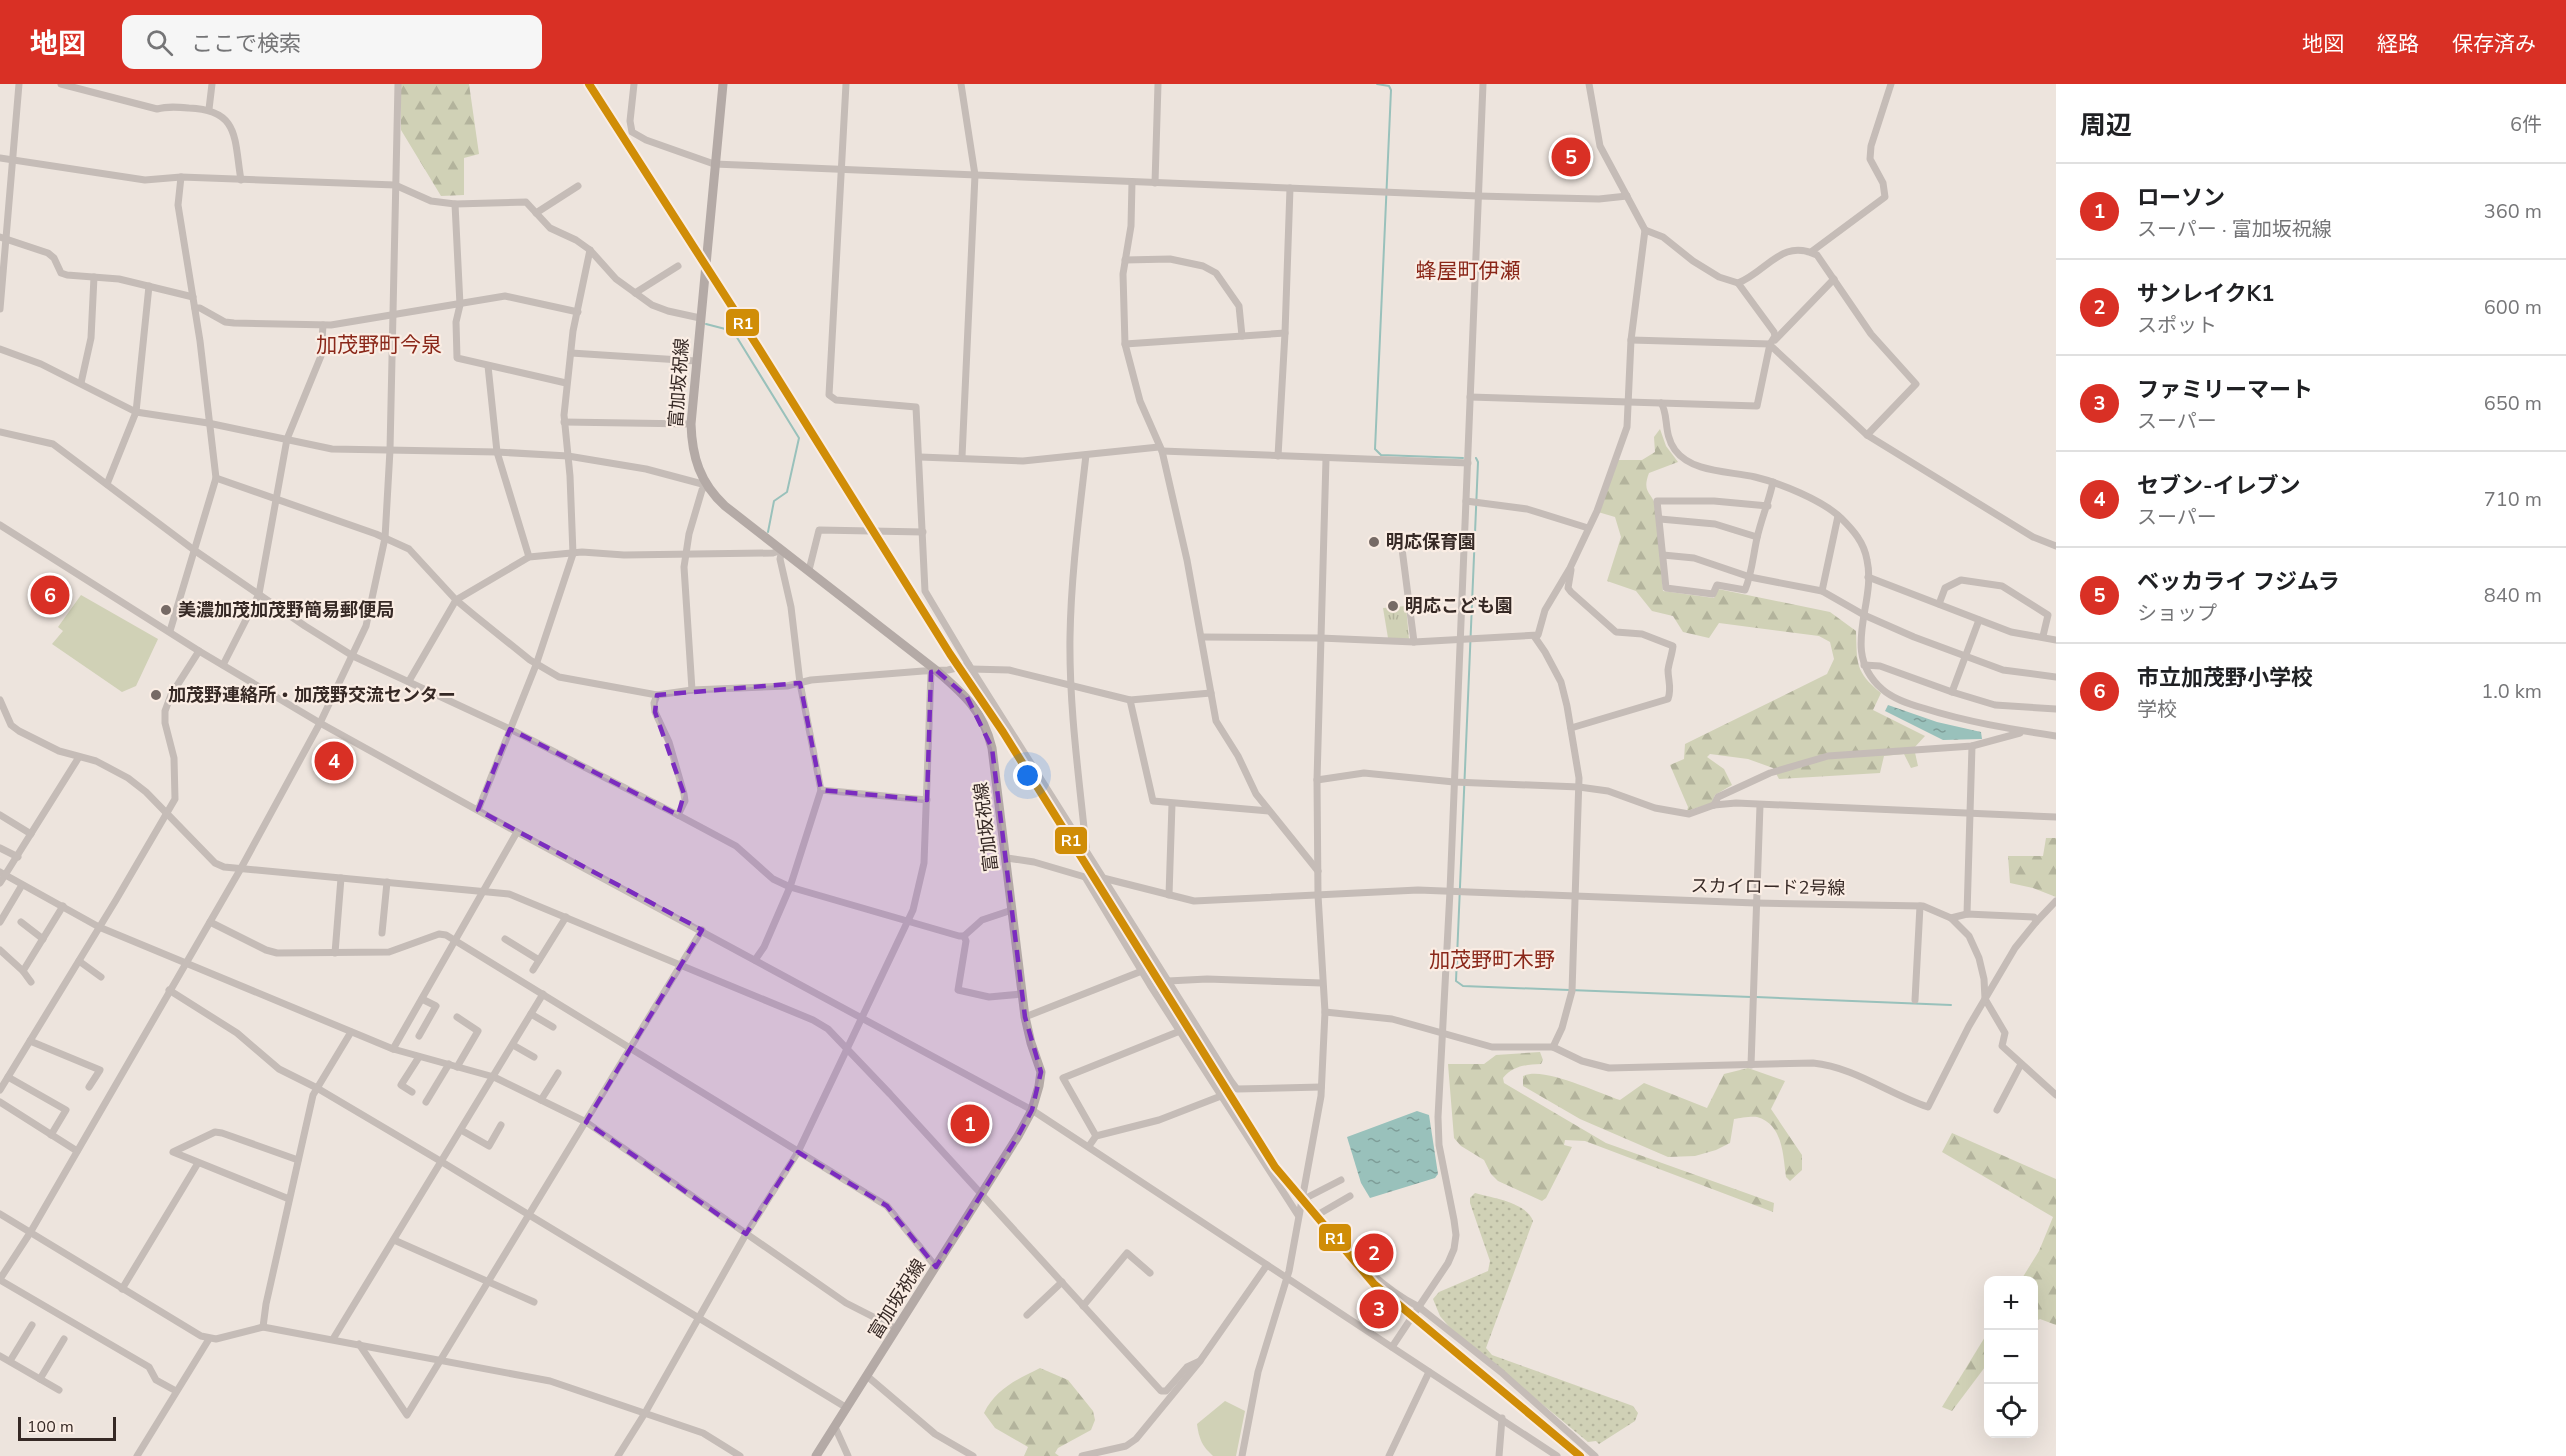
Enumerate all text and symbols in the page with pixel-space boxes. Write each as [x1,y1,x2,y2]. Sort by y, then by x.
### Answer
search box [122,15,542,69]
text: 地図 [30,25,86,63]
icon: search [143,26,176,59]
text: ここで検索 [191,29,301,59]
text: 地図 [2302,30,2344,58]
text: 経路 [2377,30,2419,58]
text: 保存済み [2452,30,2536,58]
text: 周辺 [2080,108,2132,143]
text: 6件 [2510,111,2542,138]
pin: 5 [1552,134,1590,180]
text: ローソン [2137,183,2225,213]
text: 1 [2094,198,2106,225]
text: 360 m [2484,198,2542,225]
text: スーパー · 富加坂祝線 [2137,216,2332,243]
district label: 蜂屋町伊瀬 [1416,257,1521,285]
text: サンレイクK1 [2137,279,2274,309]
text: 2 [2094,294,2106,321]
text: 600 m [2484,294,2542,321]
line badge: R1 [725,308,760,337]
text: スポット [2137,312,2217,339]
text: R1 [733,313,753,335]
district label: 加茂野町今泉 [316,331,442,359]
street label: 富加坂祝線 [664,337,694,429]
text: ファミリーマート [2137,375,2313,405]
text: 3 [2094,390,2106,417]
text: 650 m [2484,390,2542,417]
text: スーパー [2137,408,2217,435]
text: セブン-イレブン [2137,471,2301,501]
text: 4 [2094,486,2106,513]
text: 710 m [2484,486,2542,513]
text: スーパー [2137,504,2217,531]
place label: 明応保育園 [1386,530,1476,554]
marker: 明応保育園 [1367,535,1381,549]
text: ベッカライ フジムラ [2137,567,2340,597]
pin: 6 [31,572,70,618]
text: 5 [2094,582,2106,609]
text: 840 m [2484,582,2542,609]
place label: 明応こども園 [1405,594,1513,618]
place label: 美濃加茂加茂野簡易郵便局 [178,598,394,622]
marker: 明応こども園 [1386,599,1400,613]
text: ショップ [2137,600,2217,627]
marker: 美濃加茂加茂野簡易郵便局 [159,603,173,617]
text: 市立加茂野小学校 [2137,663,2313,693]
text: 6 [2094,678,2106,705]
text: 1.0 km [2481,678,2542,705]
place label: 加茂野連絡所・加茂野交流センター [168,683,456,707]
marker: 加茂野連絡所・加茂野交流センター [149,688,163,702]
text: 学校 [2137,696,2177,723]
pin: 4 [314,738,354,784]
your location [1013,761,1042,790]
street label: 富加坂祝線 [969,781,1003,873]
line badge: R1 [1054,826,1088,855]
text: R1 [1061,830,1081,852]
street label: スカイロード2号線 [1690,874,1846,900]
district label: 加茂野町木野 [1429,946,1555,974]
pin: 1 [950,1102,990,1146]
line badge: R1 [1318,1223,1352,1252]
text: R1 [1325,1228,1345,1250]
pin: 2 [1354,1230,1394,1276]
street label: 富加坂祝線 [863,1254,931,1344]
map controls [1984,1276,2038,1438]
button: + [1984,1276,2038,1330]
pin: 3 [1360,1286,1398,1332]
button: − [1984,1330,2038,1384]
button: locate [1984,1384,2038,1438]
scale bar [18,1414,116,1442]
text: 100 m [27,1416,74,1438]

